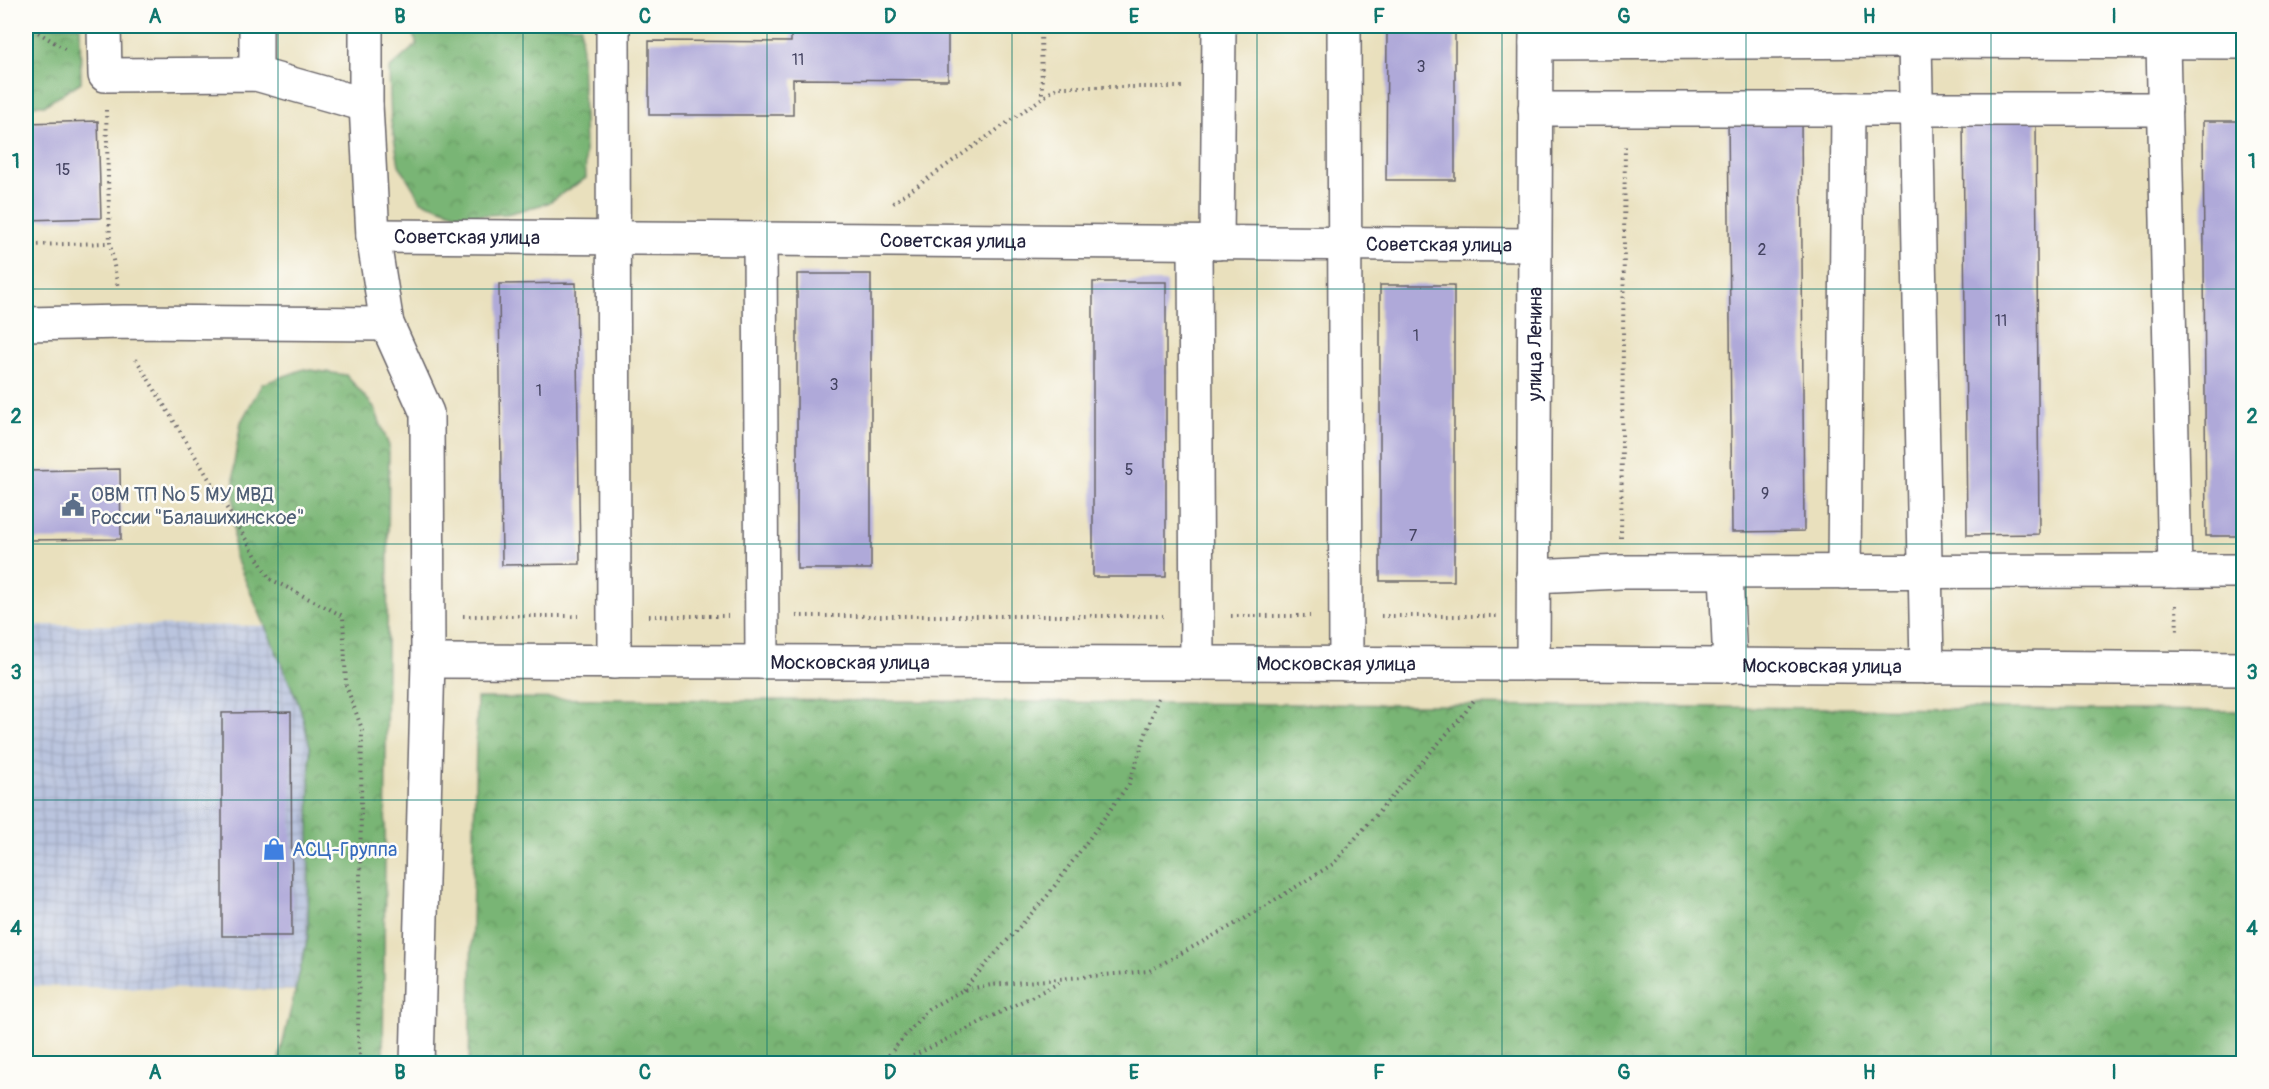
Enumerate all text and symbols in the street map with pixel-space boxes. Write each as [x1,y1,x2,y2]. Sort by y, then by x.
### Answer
text: A [149,4,162,29]
text: B [394,4,406,29]
text: C [639,4,651,29]
text: D [884,4,897,29]
text: E [1129,4,1140,29]
text: F [1373,4,1385,29]
text: G [1617,4,1631,29]
text: H [1863,4,1876,29]
text: I [2111,4,2117,29]
house number: 11 [792,50,804,70]
house number: 3 [1417,57,1426,77]
text: 1 [12,149,20,174]
text: 1 [2248,149,2256,174]
house number: 15 [56,160,70,180]
street label: Советская улица [394,224,540,250]
street label: Советская улица [880,227,1026,254]
street label: Советская улица [1366,231,1512,257]
house number: 2 [1758,240,1767,260]
street label: улица Ленина [1522,287,1547,402]
house number: 11 [1995,311,2007,331]
house number: 1 [1413,326,1419,346]
house number: 3 [830,375,839,395]
house number: 1 [536,381,542,401]
text: 2 [10,404,22,429]
text: 2 [2246,404,2258,429]
house number: 5 [1125,460,1133,480]
place label: ОВМ ТП № 5 МУ МВД России "Балашихинское" [91,482,305,530]
house number: 9 [1761,484,1769,504]
public building icon: ОВМ ТП № 5 МУ МВД России "Балашихинское" [60,492,86,518]
house number: 7 [1409,526,1418,546]
street label: Московская улица [770,649,930,675]
street label: Московская улица [1256,651,1416,676]
street label: Московская улица [1742,653,1902,679]
text: 3 [10,660,22,685]
text: 3 [2246,660,2258,685]
shop icon: АСЦ-Группа [261,836,287,862]
place label: АСЦ-Группа [292,837,397,862]
text: 4 [10,916,22,941]
text: 4 [2246,916,2258,941]
text: A [149,1060,162,1085]
text: B [394,1060,406,1085]
text: C [639,1060,651,1085]
text: D [884,1060,897,1085]
text: E [1129,1060,1140,1085]
text: F [1373,1060,1385,1085]
text: G [1617,1060,1631,1085]
text: H [1863,1060,1876,1085]
text: I [2111,1060,2117,1085]

